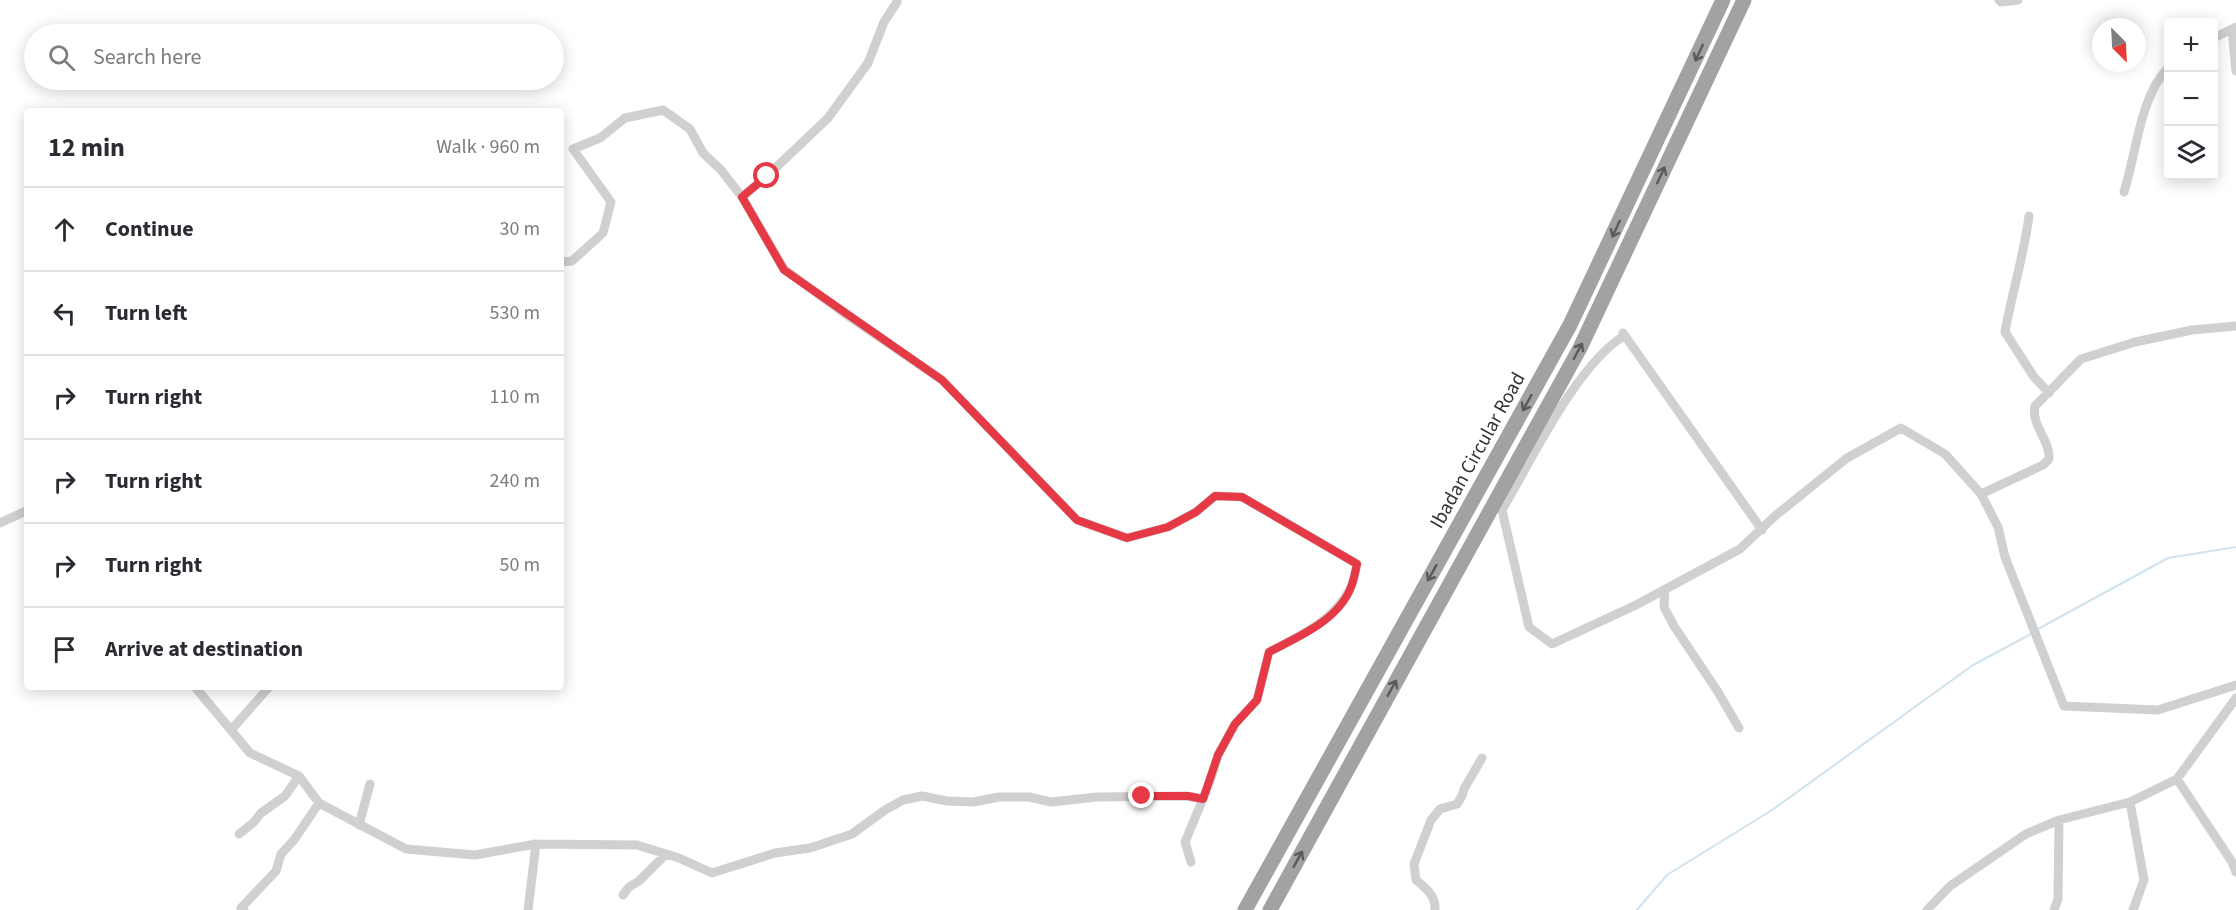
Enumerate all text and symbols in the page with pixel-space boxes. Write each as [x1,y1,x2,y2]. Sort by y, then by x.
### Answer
north arrow [2092,18,2146,72]
map controls [2164,18,2218,180]
button: + [2164,18,2218,72]
search box [24,24,564,90]
icon: search [45,41,78,74]
text: Search here [93,41,201,73]
one-way arrow [1692,43,1704,61]
button: − [2164,72,2218,126]
button: layers [2164,126,2218,180]
text: 12 min [48,129,125,166]
text: Walk · 960 m [436,133,540,161]
route start [753,162,779,188]
one-way arrow [1656,167,1668,185]
icon: ahead [48,213,81,246]
text: Continue [105,213,194,245]
text: 30 m [500,215,540,243]
one-way arrow [1609,220,1621,238]
icon: left [48,297,81,330]
text: Turn left [105,297,187,329]
text: 530 m [490,299,540,327]
one-way arrow [1572,343,1584,361]
street label: Ibadan Circular Road [1423,367,1532,534]
icon: right [48,381,81,414]
text: Turn right [105,381,202,413]
text: 110 m [490,383,540,411]
one-way arrow [1521,394,1533,411]
icon: right [48,465,81,498]
text: Turn right [105,465,202,497]
text: 240 m [490,467,540,495]
icon: right [48,549,81,582]
text: Turn right [105,549,202,581]
text: 50 m [500,551,540,579]
one-way arrow [1426,564,1437,582]
icon: arrive [48,633,81,666]
text: Arrive at destination [105,633,303,665]
one-way arrow [1387,680,1399,697]
route end [1128,782,1154,808]
one-way arrow [1293,851,1305,868]

